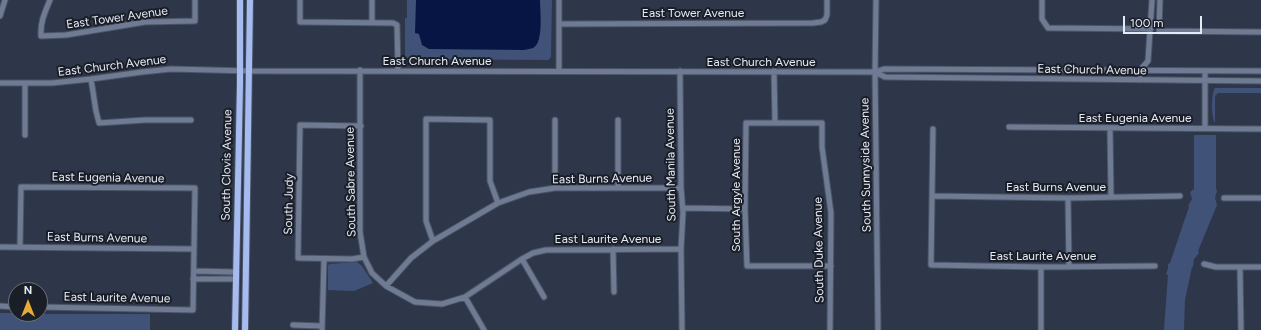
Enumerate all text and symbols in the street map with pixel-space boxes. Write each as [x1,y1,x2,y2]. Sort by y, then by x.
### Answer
street label: East Tower Avenue [65,4,169,32]
street label: East Tower Avenue [642,6,744,20]
scale bar [1125,8,1204,34]
text: 100 m [1130,16,1164,30]
street label: East Church Avenue [57,52,167,80]
street label: East Church Avenue [382,54,492,68]
street label: East Church Avenue [706,55,816,69]
street label: East Church Avenue [1037,62,1147,78]
street label: South Sunnyside Avenue [858,98,874,232]
street label: South Manila Avenue [663,108,679,222]
street label: South Clovis Avenue [219,109,235,221]
street label: East Eugenia Avenue [1079,111,1191,125]
street label: South Sabre Avenue [343,127,359,237]
street label: South Argyle Avenue [729,138,743,252]
street label: East Eugenia Avenue [51,170,165,186]
street label: East Burns Avenue [552,171,652,187]
street label: South Judy [281,173,297,235]
street label: East Burns Avenue [1006,180,1106,194]
street label: South Duke Avenue [811,197,827,303]
street label: East Burns Avenue [47,230,147,246]
street label: East Laurite Avenue [555,232,661,246]
street label: East Laurite Avenue [990,249,1096,263]
north arrow [8,282,48,322]
text: N [24,284,32,297]
street label: East Laurite Avenue [63,290,171,306]

